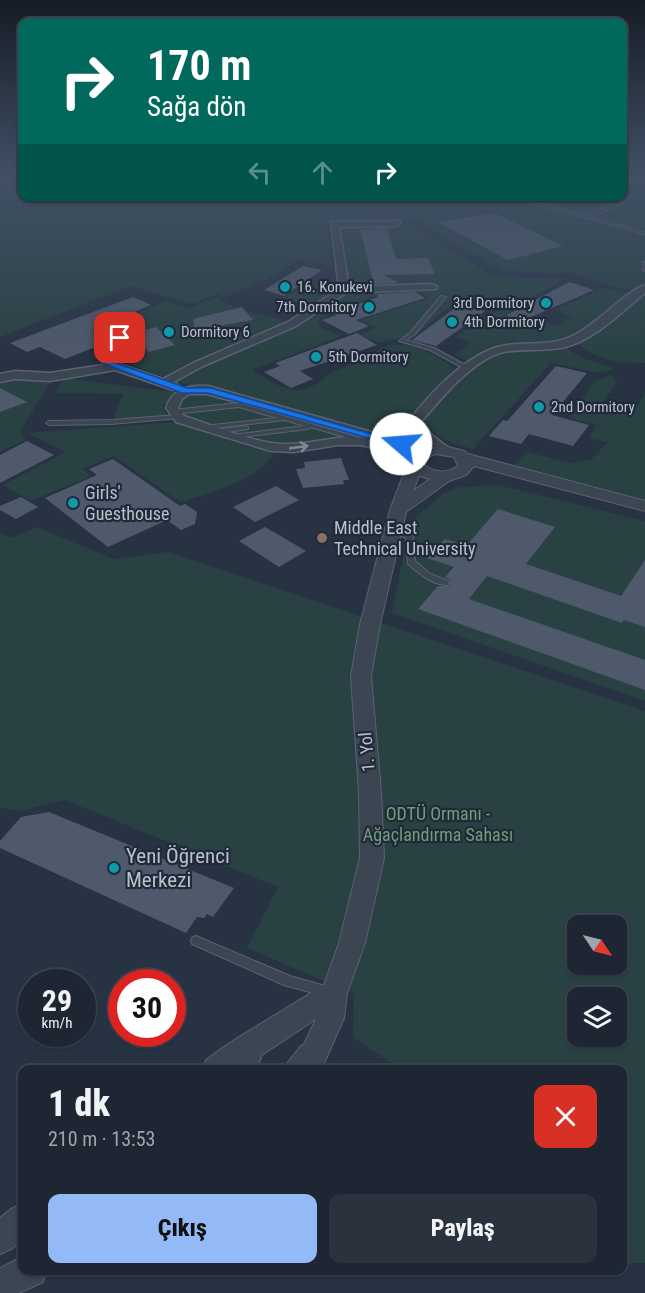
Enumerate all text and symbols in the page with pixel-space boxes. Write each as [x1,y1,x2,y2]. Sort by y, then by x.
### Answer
text: 170 m [147,41,252,90]
icon: right [48,42,126,120]
text: Sağa dön [147,91,246,123]
icon: left [243,156,276,189]
icon: ahead [306,156,339,189]
icon: right [369,156,402,189]
place label: 16. Konukevi [297,278,373,296]
marker: 16. Konukevi [278,280,292,294]
place label: 3rd Dormitory [453,294,534,312]
marker: 3rd Dormitory [539,296,553,310]
place label: 7th Dormitory [276,298,357,316]
marker: 7th Dormitory [362,300,376,314]
pin [94,312,145,363]
place label: 4th Dormitory [464,313,545,331]
marker: 4th Dormitory [445,315,459,329]
icon: arrive [103,321,136,354]
place label: Dormitory 6 [181,323,250,341]
marker: Dormitory 6 [162,325,176,339]
place label: 5th Dormitory [328,348,409,366]
marker: 5th Dormitory [309,350,323,364]
place label: 2nd Dormitory [551,398,635,416]
marker: 2nd Dormitory [532,400,546,414]
position arrow [369,412,433,476]
one-way arrow [288,441,308,452]
place label: Girls' Guesthouse [85,482,169,524]
marker: Girls' Guesthouse [66,496,80,510]
place label: Middle East Technical University [334,517,476,559]
marker: Middle East Technical University [315,531,329,545]
street label: 1. Yol [354,731,379,773]
park label: ODTÜ Ormanı - Ağaçlandırma Sahası [363,803,513,845]
place label: Yeni Öğrenci Merkezi [126,844,230,892]
marker: Yeni Öğrenci Merkezi [107,861,121,875]
north arrow [567,915,627,975]
map controls [567,915,627,1047]
speed limit sign: 30 [108,969,186,1047]
text: 29 [42,983,72,1018]
button: layers [567,987,627,1047]
text: km/h [42,1014,72,1032]
text: 1 dk [48,1083,110,1125]
button: close [534,1085,597,1148]
text: 210 m · 13:53 [48,1127,155,1151]
button: Çıkış [48,1194,317,1263]
button: Paylaş [329,1194,597,1263]

